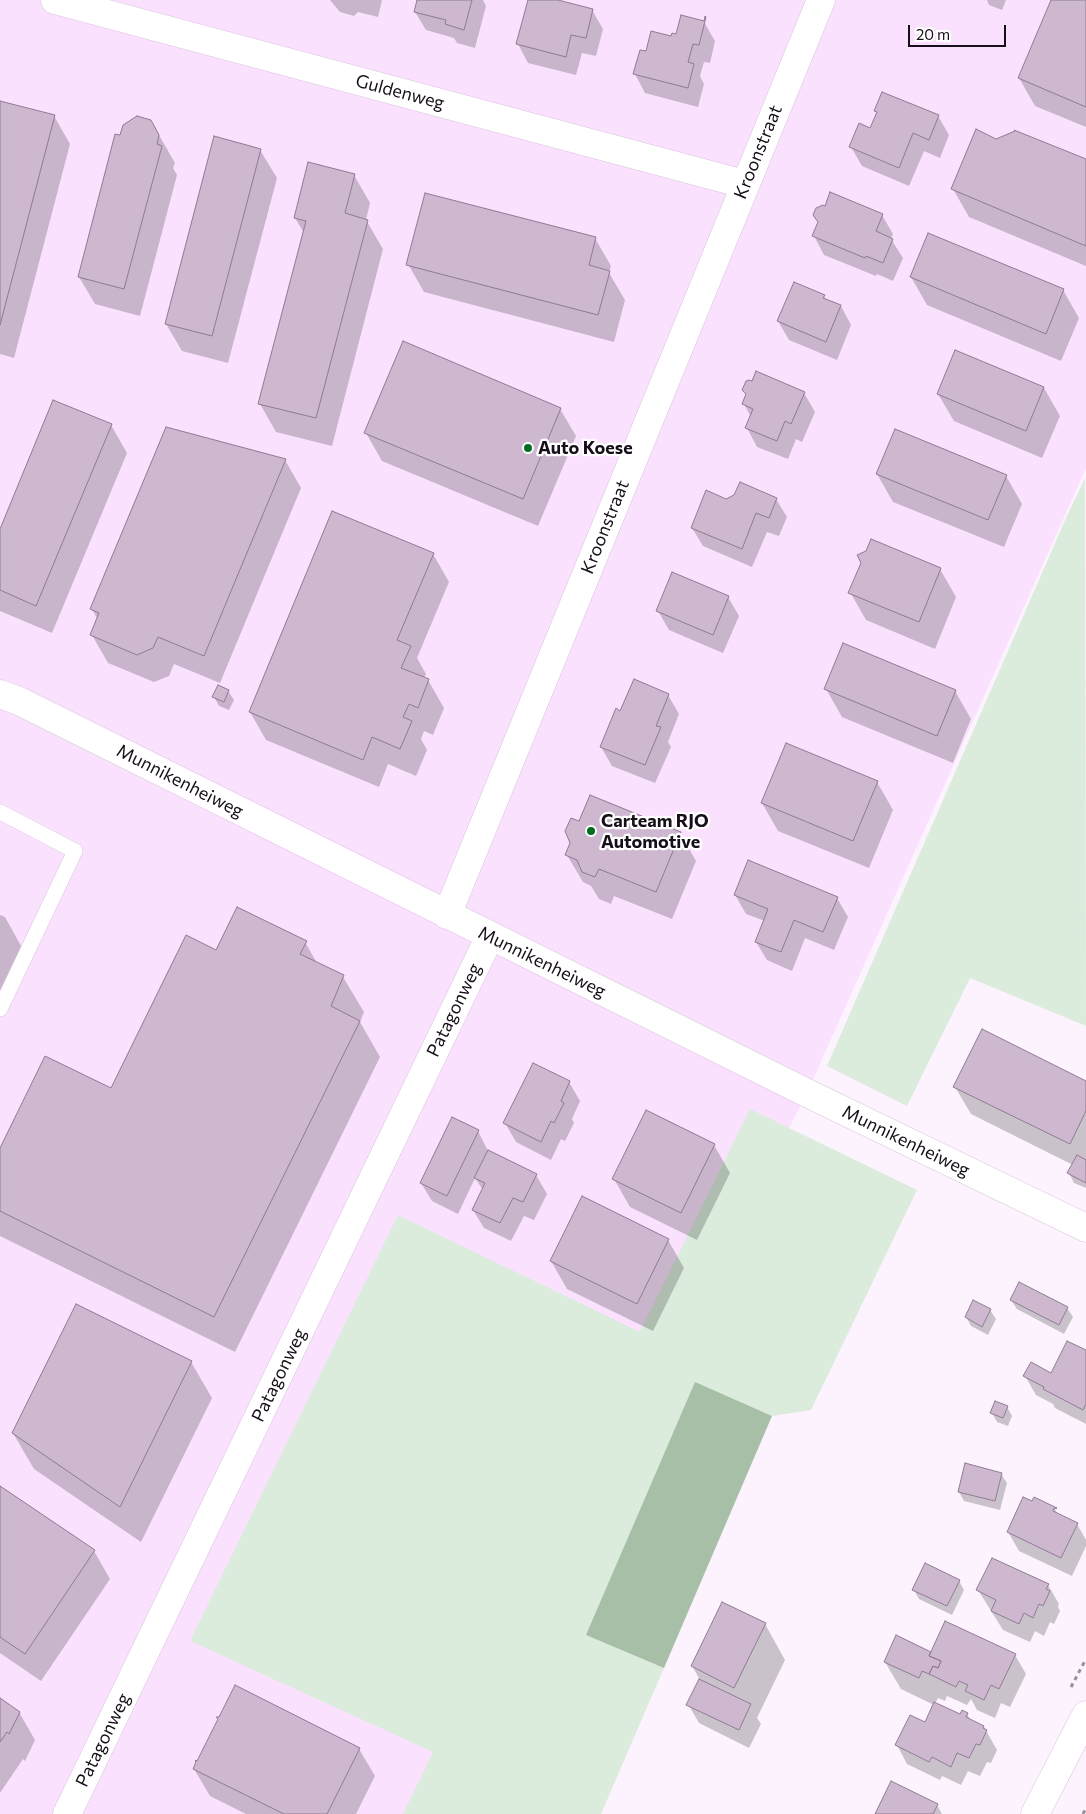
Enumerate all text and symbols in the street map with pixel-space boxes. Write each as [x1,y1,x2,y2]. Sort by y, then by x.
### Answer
scale bar [911,15,1008,47]
text: 20 m [916,25,950,43]
street label: Guldenweg [353,70,447,114]
street label: Kroonstraat [729,102,787,202]
place label: Auto Koese [538,437,633,459]
marker: Auto Koese [522,442,534,454]
street label: Kroonstraat [576,477,634,577]
street label: Munnikenheiweg [113,740,247,822]
place label: Carteam RJO Automotive [601,810,709,852]
marker: Carteam RJO Automotive [585,825,597,837]
street label: Munnikenheiweg [475,922,609,1002]
street label: Patagonweg [422,960,486,1060]
street label: Munnikenheiweg [839,1101,973,1181]
street label: Patagonweg [247,1325,311,1425]
street label: Patagonweg [71,1690,135,1790]

